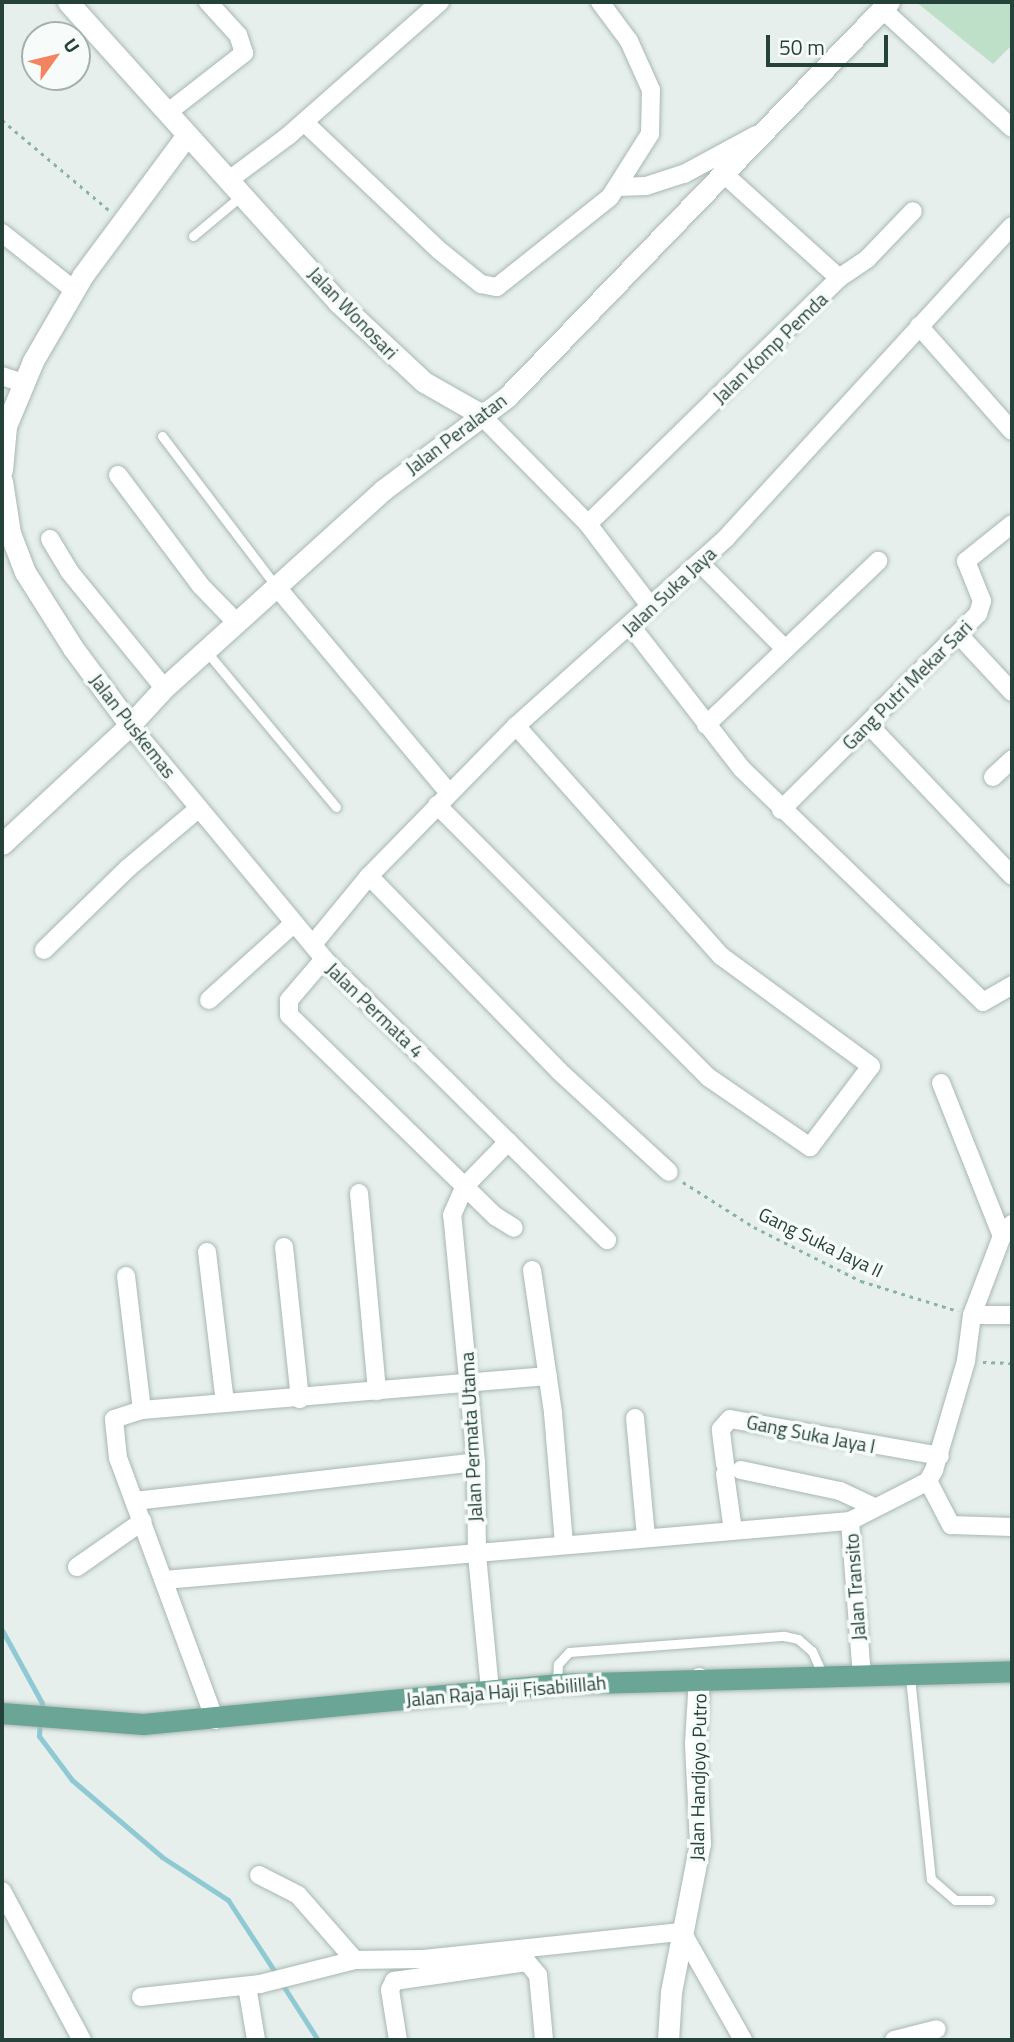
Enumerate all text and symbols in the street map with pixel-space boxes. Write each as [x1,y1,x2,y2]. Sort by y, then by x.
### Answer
north arrow [21,21,91,91]
scale bar [769,21,892,65]
text: 50 m [779,31,825,63]
text: U [57,32,88,58]
street label: Jalan Wonosari [303,262,403,364]
street label: Jalan Komp Pemda [708,288,832,408]
street label: Jalan Peralatan [401,389,511,479]
street label: Jalan Suka Jaya [617,542,721,640]
street label: Gang Putri Mekar Sari [838,616,976,754]
street label: Jalan Puskemas [85,669,181,783]
street label: Jalan Permata 4 [321,958,429,1062]
street label: Gang Suka Jaya II [755,1202,887,1282]
street label: Jalan Permata Utama [455,1351,487,1523]
street label: Gang Suka Jaya I [745,1410,877,1458]
street label: Jalan Transito [840,1533,870,1641]
street label: Jalan Raja Haji Fisabilillah [405,1671,607,1711]
street label: Jalan Handjoyo Putro [685,1693,711,1861]

